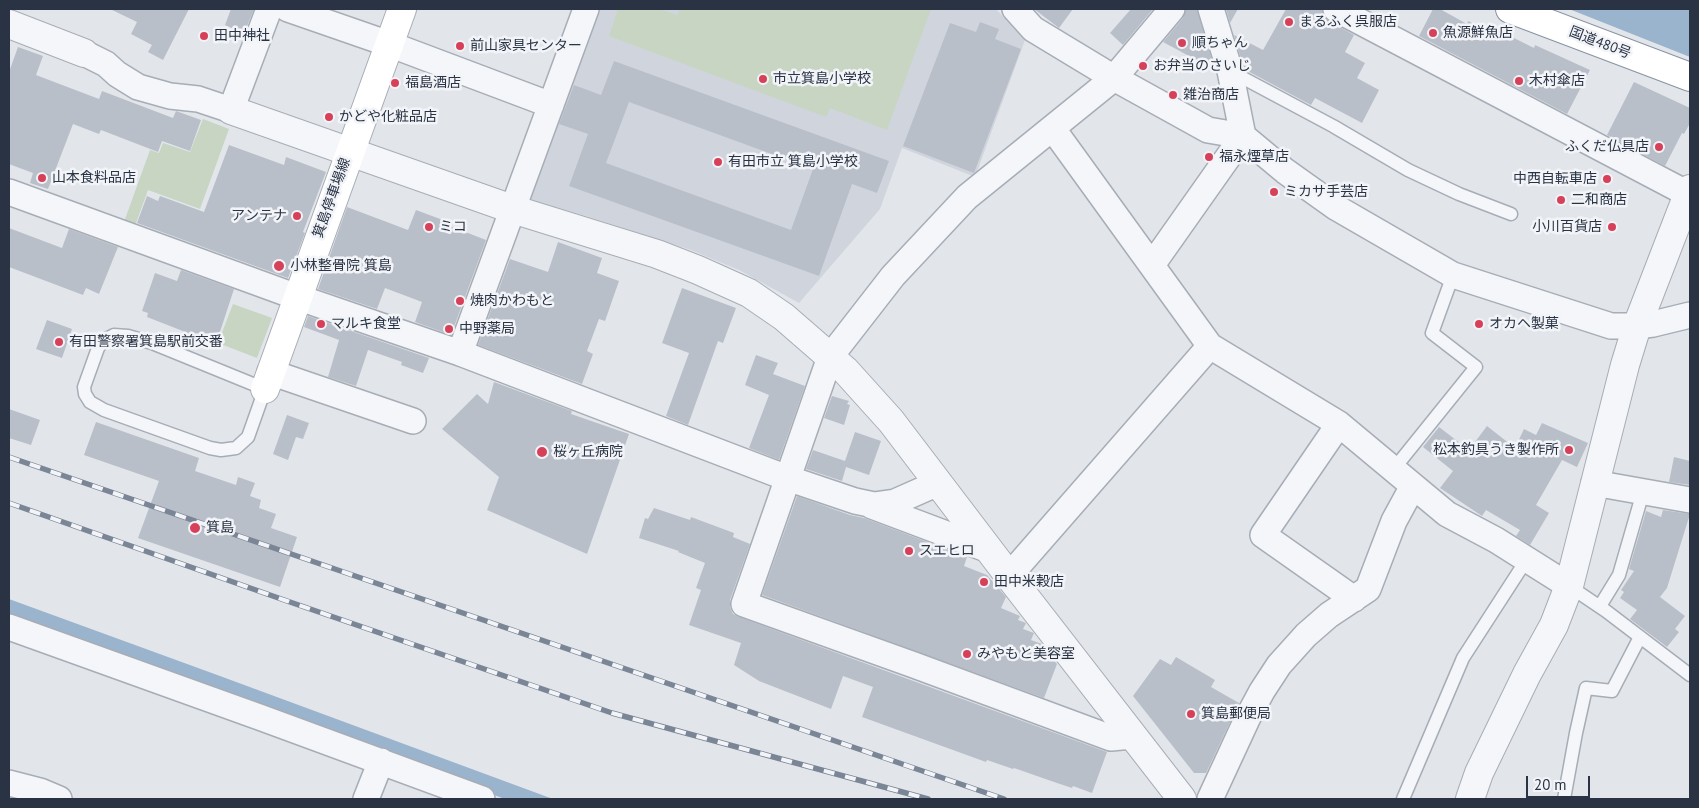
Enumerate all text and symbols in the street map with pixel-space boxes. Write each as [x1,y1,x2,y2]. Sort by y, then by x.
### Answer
place label: まるふく呉服店 [1299,14,1397,30]
marker: まるふく呉服店 [1283,16,1295,28]
street label: 国道480号 [1567,24,1633,62]
place label: 魚源鮮魚店 [1443,25,1513,41]
marker: 魚源鮮魚店 [1427,27,1439,39]
place label: 田中神社 [214,28,270,44]
marker: 田中神社 [198,30,210,42]
place label: 順ちゃん [1192,35,1248,51]
marker: 順ちゃん [1176,37,1188,49]
place label: 前山家具センター [470,38,582,54]
marker: 前山家具センター [454,40,466,52]
place label: お弁当のさいじ [1153,58,1251,74]
marker: お弁当のさいじ [1137,60,1149,72]
place label: 市立箕島小学校 [773,71,871,87]
marker: 市立箕島小学校 [757,73,769,85]
place label: 木村傘店 [1529,73,1585,89]
place label: 福島酒店 [405,75,461,91]
marker: 木村傘店 [1513,75,1525,87]
marker: 福島酒店 [389,77,401,89]
place label: 雑治商店 [1183,87,1239,103]
marker: 雑治商店 [1167,89,1179,101]
place label: かどや化粧品店 [339,109,437,125]
marker: かどや化粧品店 [323,111,335,123]
place label: ふくだ仏具店 [1565,139,1649,155]
marker: ふくだ仏具店 [1653,141,1665,153]
place label: 福永煙草店 [1219,149,1289,165]
marker: 福永煙草店 [1203,151,1215,163]
place label: 有田市立 箕島小学校 [728,154,858,170]
street label: 箕島停車場線 [310,156,354,240]
marker: 有田市立 箕島小学校 [712,156,724,168]
place label: 山本食料品店 [52,170,136,186]
place label: 中西自転車店 [1513,171,1597,187]
marker: 山本食料品店 [36,172,48,184]
marker: 中西自転車店 [1601,173,1613,185]
place label: ミカサ手芸店 [1284,184,1368,200]
marker: ミカサ手芸店 [1268,186,1280,198]
place label: 二和商店 [1571,192,1627,208]
marker: 二和商店 [1555,194,1567,206]
place label: アンテナ [231,208,287,224]
marker: アンテナ [291,210,303,222]
place label: ミコ [439,219,467,235]
place label: 小川百貨店 [1532,219,1602,235]
marker: ミコ [423,221,435,233]
marker: 小川百貨店 [1606,221,1618,233]
place label: 小林整骨院 箕島 [290,258,392,274]
marker: 小林整骨院 箕島 [272,259,286,273]
place label: 焼肉かわもと [470,293,554,309]
marker: 焼肉かわもと [454,295,466,307]
place label: マルキ食堂 [331,316,401,332]
place label: オカヘ製菓 [1489,316,1559,332]
marker: マルキ食堂 [315,318,327,330]
marker: オカヘ製菓 [1473,318,1485,330]
place label: 中野薬局 [459,321,515,337]
marker: 中野薬局 [443,323,455,335]
place label: 有田警察署箕島駅前交番 [69,334,223,350]
marker: 有田警察署箕島駅前交番 [53,336,65,348]
place label: 松本釣具うき製作所 [1433,442,1559,458]
place label: 桜ヶ丘病院 [553,444,623,460]
marker: 松本釣具うき製作所 [1563,444,1575,456]
marker: 桜ヶ丘病院 [535,445,549,459]
place label: 箕島 [206,520,234,536]
marker: 箕島 [188,521,202,535]
place label: スエヒロ [919,543,975,559]
marker: スエヒロ [903,545,915,557]
place label: 田中米穀店 [994,574,1064,590]
marker: 田中米穀店 [978,576,990,588]
place label: みやもと美容室 [977,646,1075,662]
marker: みやもと美容室 [961,648,973,660]
place label: 箕島郵便局 [1201,706,1271,722]
marker: 箕島郵便局 [1185,708,1197,720]
scale bar [1529,766,1593,798]
text: 20 m [1534,775,1567,794]

